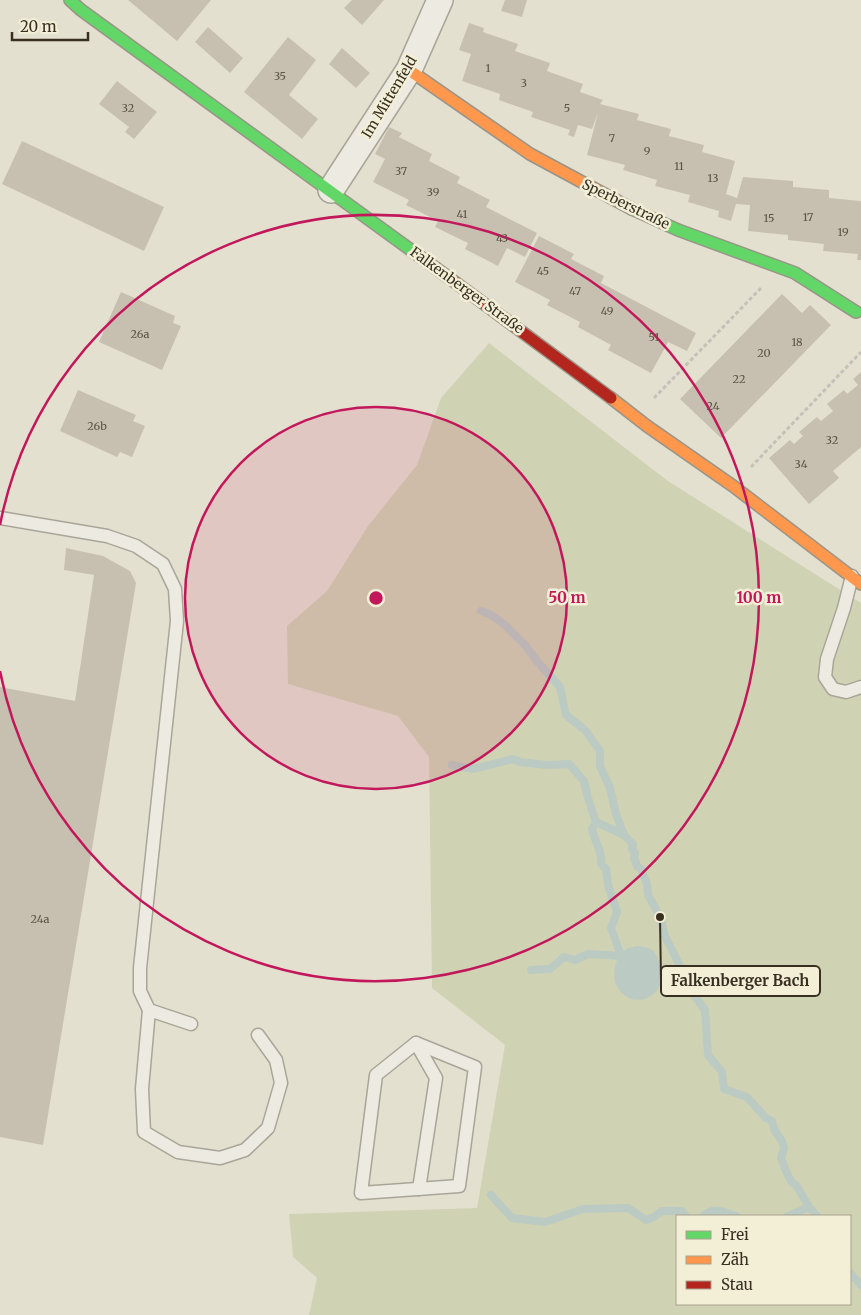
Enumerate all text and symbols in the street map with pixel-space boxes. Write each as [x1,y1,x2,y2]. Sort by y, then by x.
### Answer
scale bar [12,10,89,42]
text: 20 m [20,17,57,36]
street label: Im Mittenfeld [357,52,421,141]
house number: 1 [486,61,491,75]
house number: 35 [274,69,286,83]
house number: 3 [521,76,527,90]
house number: 32 [122,101,134,115]
house number: 5 [564,101,570,115]
house number: 7 [609,131,615,145]
house number: 9 [644,144,651,158]
house number: 11 [674,159,684,173]
house number: 37 [395,164,407,178]
house number: 13 [708,171,718,185]
street label: Sperberstraße [579,175,673,233]
house number: 39 [427,185,440,199]
house number: 41 [457,207,467,221]
house number: 17 [803,210,813,224]
house number: 15 [763,211,775,225]
house number: 19 [837,225,849,239]
house number: 43 [496,231,508,245]
street label: Falkenberger Straße [407,243,527,337]
house number: 45 [537,264,549,278]
house number: 47 [569,284,581,298]
house number: 49 [601,304,614,318]
house number: 26a [130,327,150,341]
house number: 51 [649,330,659,344]
house number: 18 [791,335,803,349]
house number: 20 [757,346,771,360]
house number: 22 [733,372,745,386]
house number: 24 [707,399,720,413]
house number: 26b [87,419,107,433]
house number: 32 [826,433,838,447]
house number: 34 [795,457,808,471]
text: 50 m [548,588,586,607]
text: 100 m [737,588,781,607]
centre of rings [367,589,385,607]
house number: 24a [30,912,50,926]
callout: Falkenberger Bach [661,966,820,996]
text: Falkenberger Bach [671,971,809,990]
legend [676,1215,851,1305]
text: Frei [721,1225,749,1244]
text: Zäh [721,1250,749,1269]
text: Stau [721,1275,753,1294]

